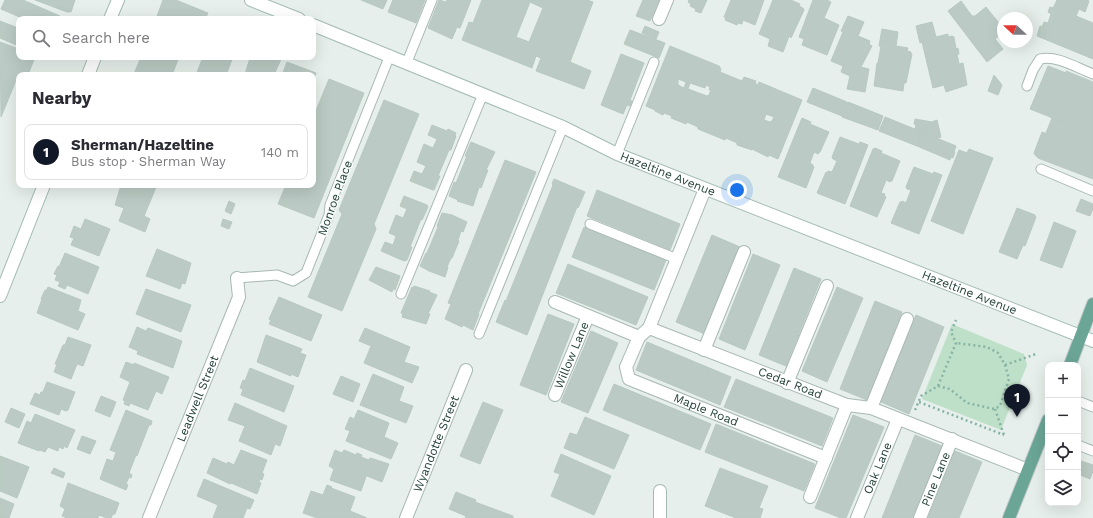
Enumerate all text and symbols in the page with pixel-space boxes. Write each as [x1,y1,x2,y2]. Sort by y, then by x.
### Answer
north arrow [997,12,1033,48]
search box [16,16,316,60]
icon: search [30,27,52,49]
text: Search here [62,29,150,47]
text: Nearby [32,88,91,108]
text: Sherman/Hazeltine [71,136,214,154]
text: 1 [43,145,49,160]
text: 140 m [261,145,299,160]
street label: Hazeltine Avenue [618,149,717,199]
text: Bus stop · Sherman Way [71,154,226,169]
street label: Monroe Place [315,158,355,238]
your location [727,180,747,200]
street label: Hazeltine Avenue [920,267,1019,317]
street label: Willow Lane [551,320,592,391]
street label: Leadwell Street [174,353,222,444]
map controls [1045,362,1081,506]
button: + [1045,362,1081,398]
street label: Cedar Road [756,364,824,402]
pin: 1 [1004,384,1030,417]
street label: Maple Road [672,391,740,429]
street label: Wyandotte Street [410,394,462,494]
button: − [1045,398,1081,434]
button: locate [1045,434,1081,470]
street label: Oak Lane [861,440,895,496]
street label: Pine Lane [919,450,953,508]
button: layers [1045,470,1081,506]

